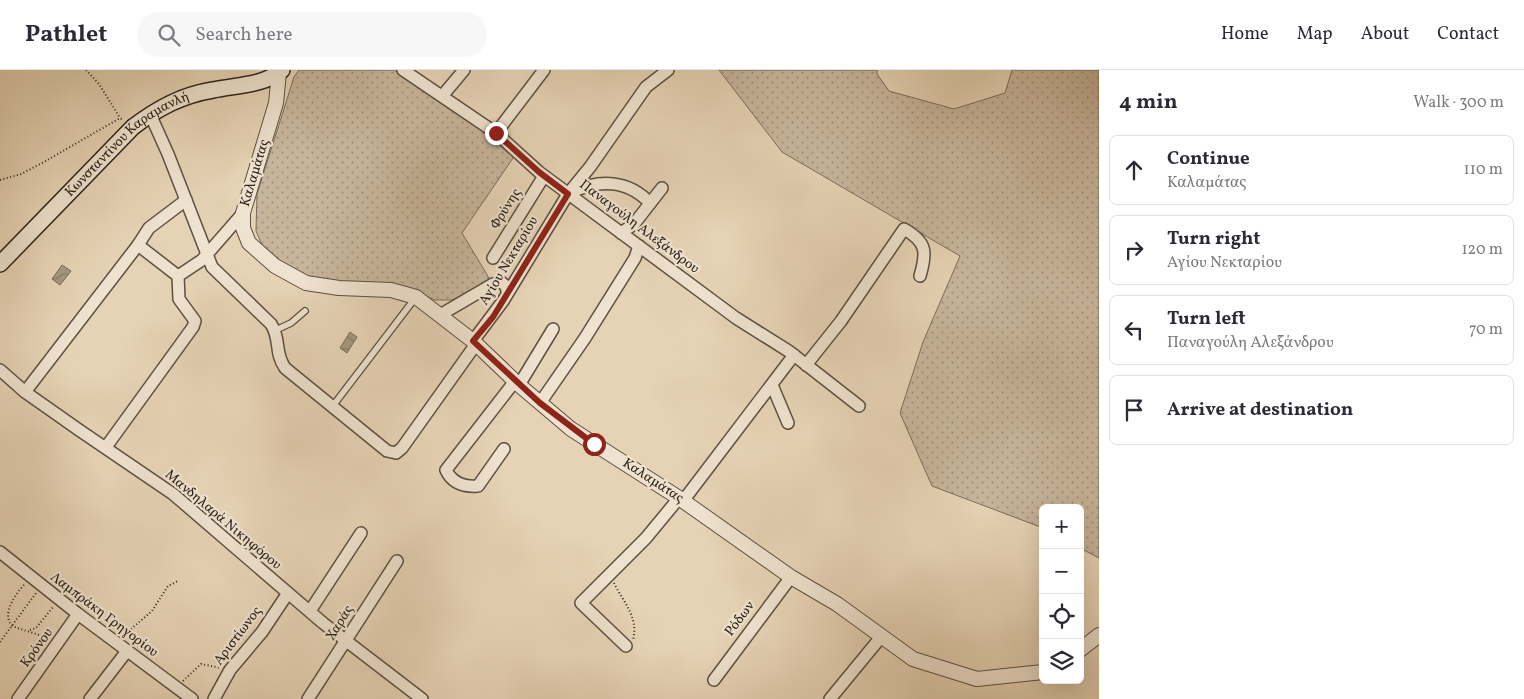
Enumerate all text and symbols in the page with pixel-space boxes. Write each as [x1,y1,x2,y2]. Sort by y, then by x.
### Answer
search box [137,12,487,57]
text: Pathlet [25,18,107,52]
icon: search [155,21,183,49]
text: Search here [195,22,293,48]
text: Home [1221,22,1269,47]
text: Map [1297,22,1333,47]
text: About [1361,22,1409,47]
text: Contact [1437,22,1499,47]
street label: Κωνσταντίνου Καραμανλή [61,87,192,201]
text: 4 min [1119,88,1178,117]
text: Walk · 300 m [1413,92,1504,114]
route end [485,122,508,145]
street label: Καλαμάτας [236,137,274,209]
text: Continue [1167,146,1250,172]
icon: ahead [1120,156,1148,184]
text: 110 m [1464,159,1503,181]
text: Καλαμάτας [1167,172,1246,194]
street label: Παναγούλη Αλεξάνδρου [575,176,703,279]
street label: Φρύνης [486,185,526,233]
street label: Αγίου Νεκταρίου [475,213,543,309]
text: Turn right [1167,226,1260,252]
icon: right [1120,236,1148,264]
text: 120 m [1461,239,1503,261]
text: Αγίου Νεκταρίου [1167,252,1282,274]
text: Turn left [1167,306,1246,332]
icon: left [1120,316,1148,344]
text: 70 m [1469,319,1503,341]
text: Παναγούλη Αλεξάνδρου [1167,332,1334,354]
icon: arrive [1120,396,1148,424]
text: Arrive at destination [1167,397,1353,423]
route start [583,433,606,456]
street label: Καλαμάτας [619,454,687,508]
street label: Μανδηλαρά Νικηφόρου [161,466,286,575]
map controls [1039,504,1084,684]
button: + [1039,504,1084,549]
button: − [1039,549,1084,594]
street label: Λαμπράκη Γρηγορίου [46,568,162,662]
button: locate [1039,594,1084,639]
street label: Ρόδων [721,597,760,640]
street label: Χαράς [322,602,358,644]
street label: Αριστίωνος [210,603,266,669]
street label: Κρόνου [16,624,58,672]
button: layers [1039,639,1084,684]

